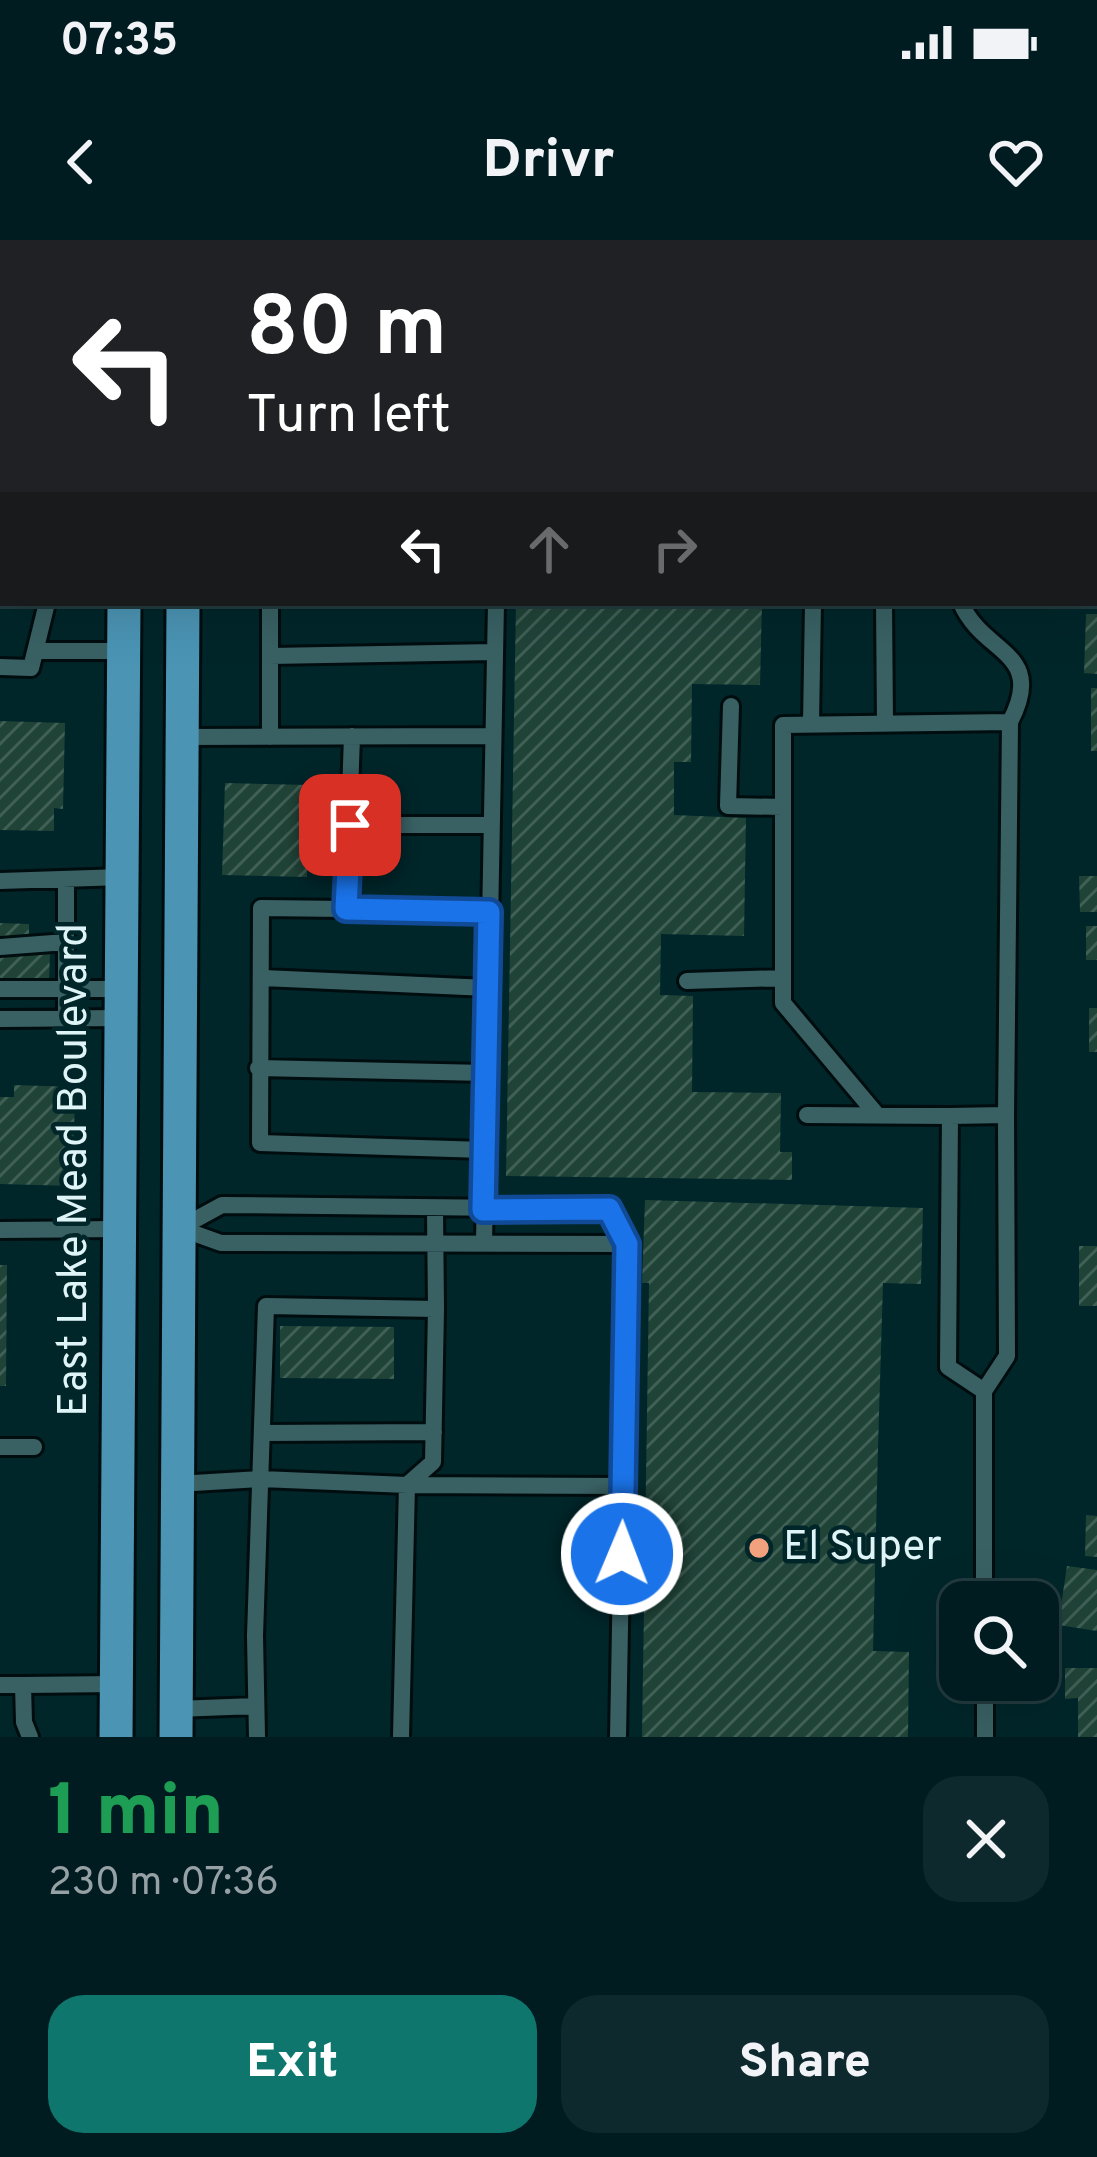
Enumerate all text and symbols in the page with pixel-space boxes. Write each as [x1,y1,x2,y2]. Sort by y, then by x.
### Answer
text: 07:35 [60,14,178,71]
text: Drivr [483,128,614,197]
icon: back [48,129,114,195]
icon: heart [983,129,1049,195]
text: 80 m [246,279,447,385]
icon: left [48,288,204,444]
text: Turn left [246,383,451,452]
icon: left [390,516,456,582]
icon: ahead [516,516,582,582]
icon: right [642,516,708,582]
pin [299,774,401,876]
icon: arrive [317,792,383,858]
street label: East Lake Mead Boulevard [49,923,102,1417]
position arrow [559,1491,685,1617]
place label: El Super [783,1522,942,1575]
marker: El Super [746,1535,772,1561]
map controls [939,1581,1059,1701]
button: search [939,1581,1059,1701]
text: 1 min [48,1769,224,1861]
button: close [923,1776,1049,1902]
text: 230 m · 07:36 [48,1860,279,1909]
button: Exit [48,1995,537,2133]
button: Share [561,1995,1049,2133]

